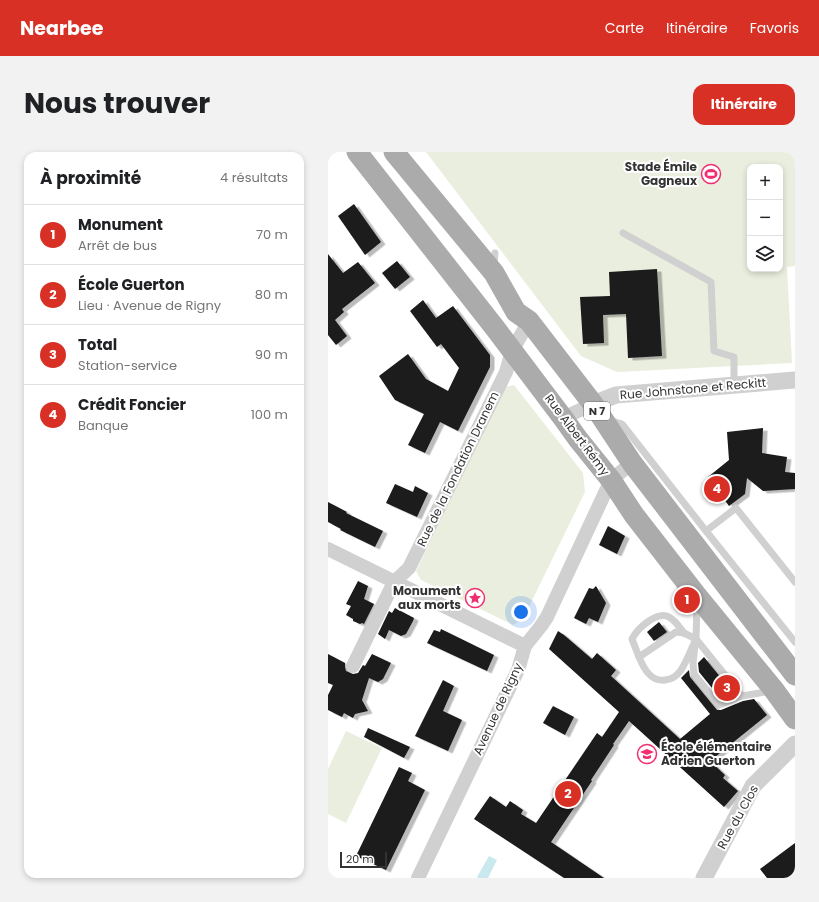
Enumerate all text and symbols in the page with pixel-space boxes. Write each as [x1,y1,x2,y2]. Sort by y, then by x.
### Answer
text: Nearbee [20,15,103,42]
text: Carte [605,18,644,38]
text: Itinéraire [666,18,728,38]
text: Favoris [750,18,799,38]
text: Nous trouver [24,84,210,123]
button: Itinéraire [693,84,795,125]
place label: Stade Émile Gagneux [625,158,698,189]
sports icon: Stade Émile Gagneux [700,163,722,185]
map controls [747,164,783,272]
button: + [747,164,783,200]
text: À proximité [40,166,141,190]
text: 4 résultats [220,168,288,187]
button: − [747,200,783,236]
text: Monument [78,214,163,235]
text: 1 [51,225,55,244]
text: 70 m [256,225,288,244]
text: Arrêt de bus [78,236,157,255]
button: layers [747,236,783,272]
text: École Guerton [78,274,185,295]
text: 2 [49,285,57,304]
text: 80 m [255,285,288,304]
text: Lieu · Avenue de Rigny [78,296,221,315]
text: Total [78,334,117,355]
text: 3 [49,345,57,364]
text: 90 m [255,345,288,364]
text: Station-service [78,356,177,375]
street label: Rue Johnstone et Reckitt [619,374,767,403]
street label: Rue de la Fondation Dranem [412,388,503,549]
street label: Rue Albert Rémy [541,390,614,479]
text: Crédit Foncier [78,394,186,415]
road number: N 7 [584,402,610,420]
text: 4 [49,405,57,424]
text: 100 m [251,405,288,424]
text: Banque [78,416,128,435]
pin: 4 [704,474,730,504]
place label: Monument aux morts [393,582,461,613]
pin: 1 [674,585,700,615]
place icon: Monument aux morts [464,587,486,609]
your location [511,602,531,622]
street label: Avenue de Rigny [469,660,526,758]
pin: 3 [714,673,740,703]
place label: École élémentaire Adrien Guerton [661,738,772,769]
school or university icon: École élémentaire Adrien Guerton [636,743,658,765]
pin: 2 [555,779,581,809]
street label: Rue du Clos [713,782,762,852]
scale bar [340,850,387,869]
text: 20 m [346,851,374,867]

